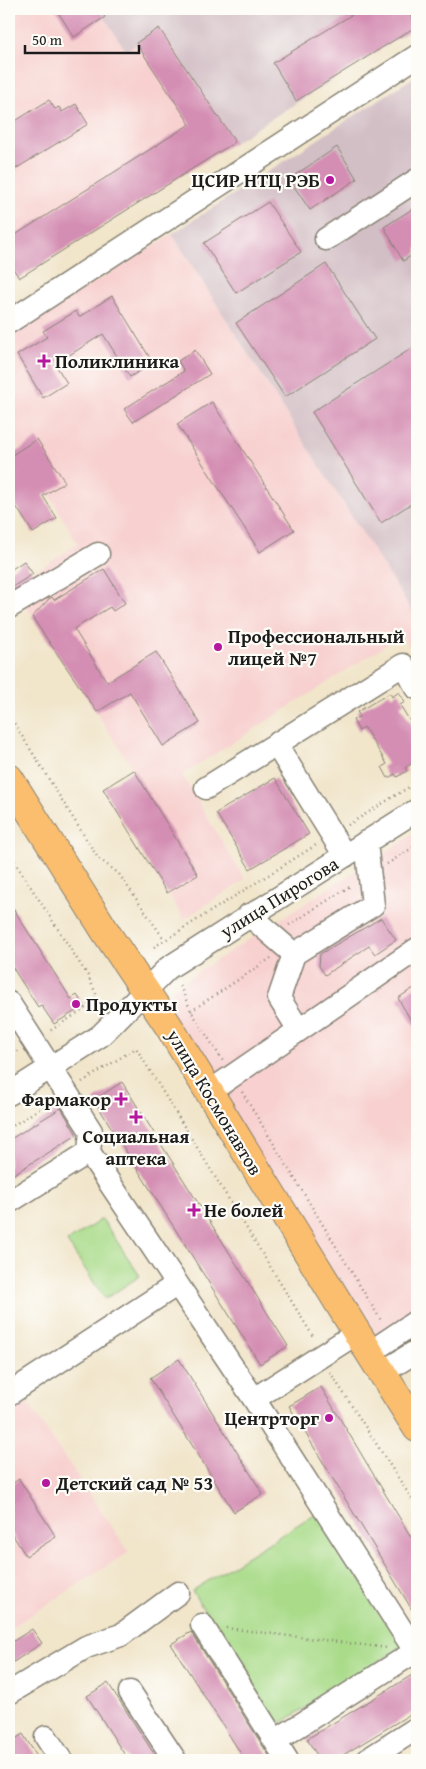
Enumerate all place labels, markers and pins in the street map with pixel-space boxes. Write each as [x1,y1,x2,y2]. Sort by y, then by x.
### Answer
place label: ЦСИР НТЦ РЭБ [192,166,320,194]
marker: ЦСИР НТЦ РЭБ [324,174,336,186]
place label: Поликлиника [55,347,179,375]
marker: Поликлиника [37,354,51,368]
place label: Профессиональный лицей №7 [228,622,405,672]
marker: Профессиональный лицей №7 [212,641,224,653]
place label: Продукты [86,990,177,1018]
marker: Продукты [70,998,82,1010]
place label: Фармакор [22,1085,111,1113]
marker: Фармакор [115,1093,127,1105]
marker: Социальная аптека [130,1111,142,1123]
place label: Социальная аптека [82,1122,190,1172]
place label: Не болей [204,1196,284,1224]
marker: Не болей [188,1204,200,1216]
place label: Центрторг [224,1404,319,1432]
marker: Центрторг [323,1412,335,1424]
place label: Детский сад № 53 [55,1469,213,1497]
marker: Детский сад № 53 [40,1477,52,1489]

